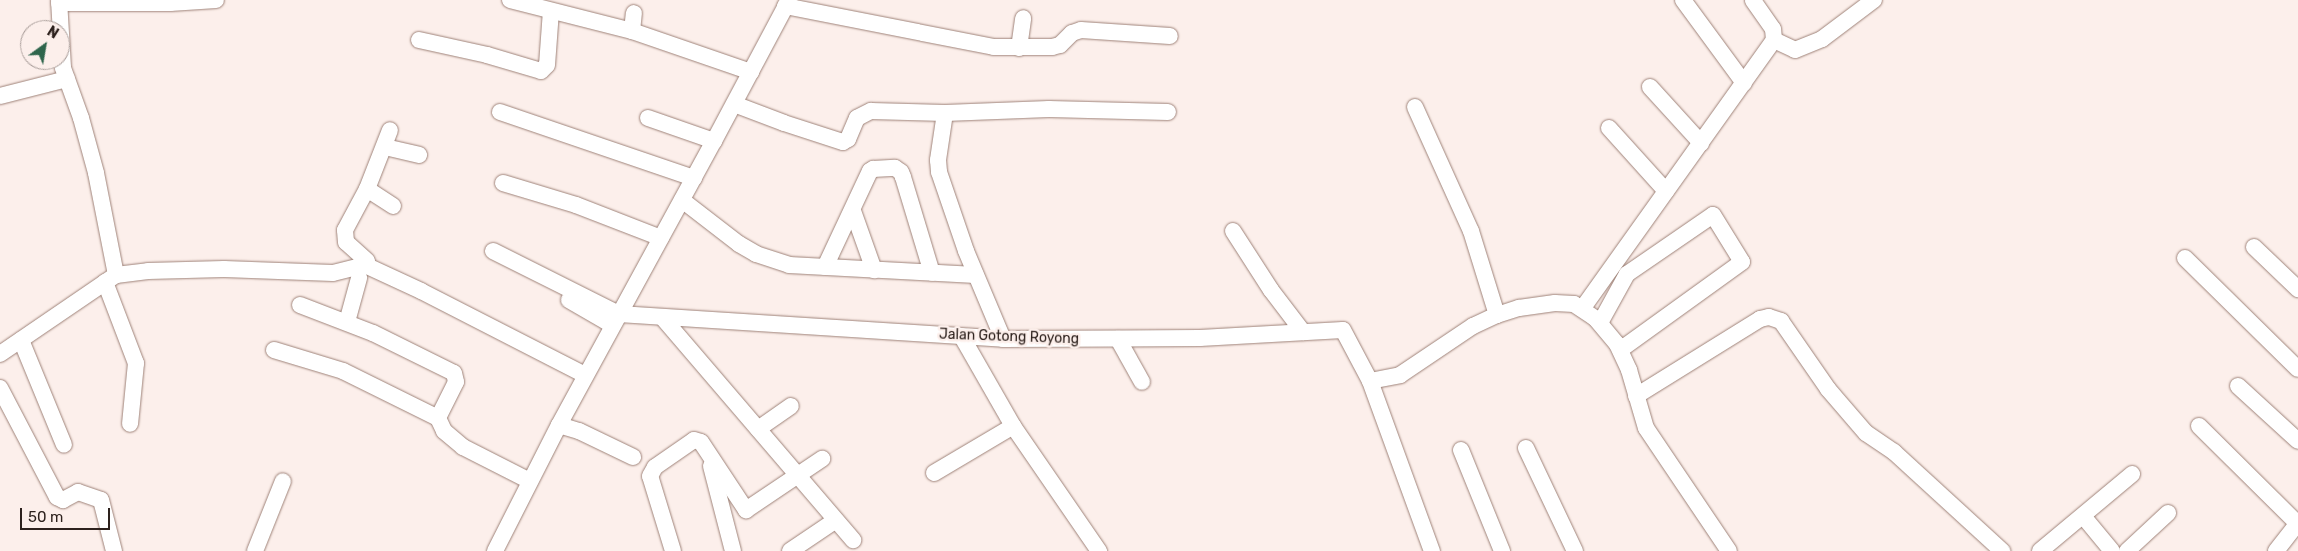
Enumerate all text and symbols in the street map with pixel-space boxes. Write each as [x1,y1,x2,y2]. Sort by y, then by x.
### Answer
north arrow [20,20,70,70]
text: N [44,23,61,43]
street label: Jalan Gotong Royong [939,326,1079,348]
scale bar [22,498,112,530]
text: 50 m [28,508,63,526]

